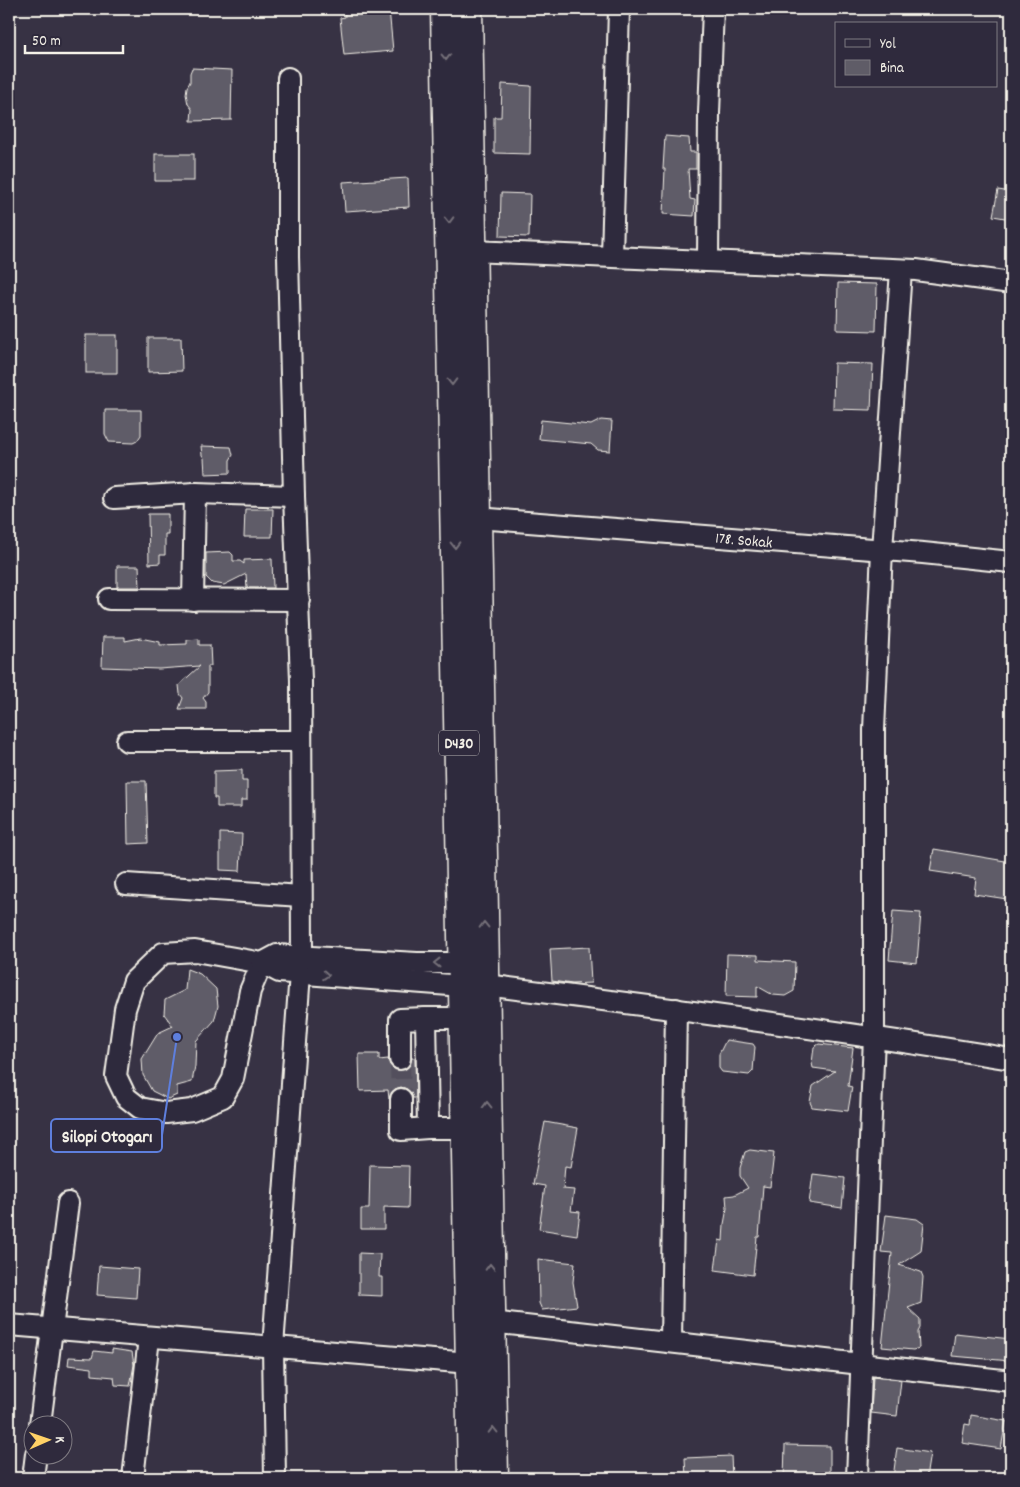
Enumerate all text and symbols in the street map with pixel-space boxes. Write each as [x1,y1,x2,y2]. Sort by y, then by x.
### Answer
scale bar [25,22,122,54]
legend [835,22,998,88]
text: 50 m [32,31,61,53]
text: Yol [880,34,896,56]
one-way arrow [440,54,451,62]
text: Bina [880,58,905,80]
one-way arrow [444,216,454,224]
one-way arrow [447,379,457,387]
street label: 178. Sokak [714,528,773,555]
one-way arrow [450,542,460,549]
road number: D430 [439,730,479,756]
one-way arrow [479,920,489,928]
one-way arrow [432,958,440,968]
one-way arrow [322,970,330,981]
one-way arrow [482,1100,493,1108]
callout: Silopi Otogarı [51,1119,162,1152]
text: Silopi Otogarı [62,1126,152,1151]
one-way arrow [485,1263,495,1270]
north arrow [22,1414,72,1464]
one-way arrow [488,1425,498,1433]
text: K [49,1436,69,1444]

